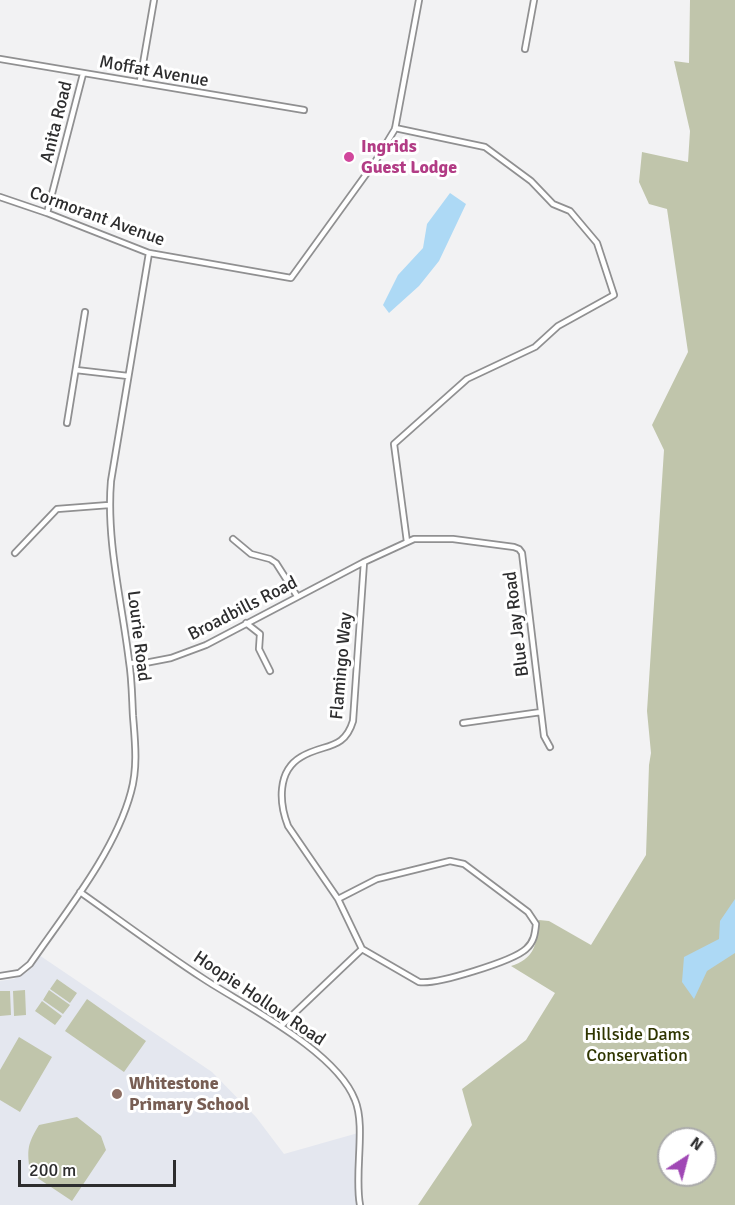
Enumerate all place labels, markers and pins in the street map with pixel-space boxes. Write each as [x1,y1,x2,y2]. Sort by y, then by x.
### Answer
place label: Ingrids Guest Lodge [361,136,457,178]
marker: Ingrids Guest Lodge [342,150,356,164]
place label: Whitestone Primary School [129,1073,249,1116]
marker: Whitestone Primary School [110,1087,124,1101]

